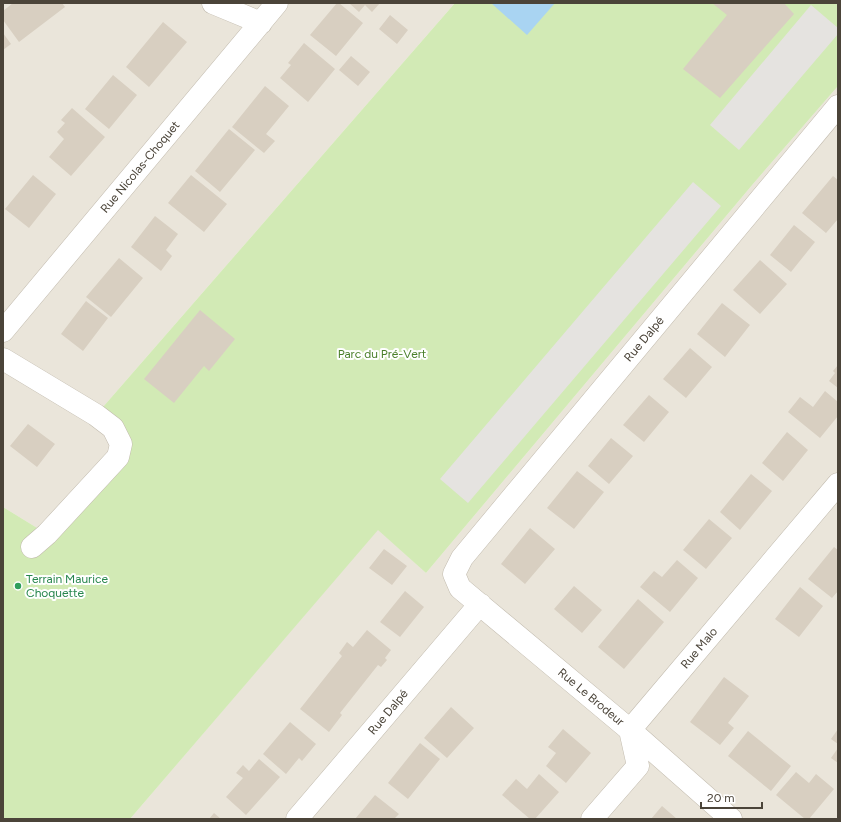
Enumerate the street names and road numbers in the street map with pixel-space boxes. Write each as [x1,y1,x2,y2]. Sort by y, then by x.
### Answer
street label: Rue Nicolas-Choquet [97,118,183,216]
street label: Rue Dalpé [621,313,667,364]
street label: Rue Malo [678,624,720,672]
street label: Rue Le Brodeur [555,665,627,729]
street label: Rue Dalpé [365,686,411,737]

